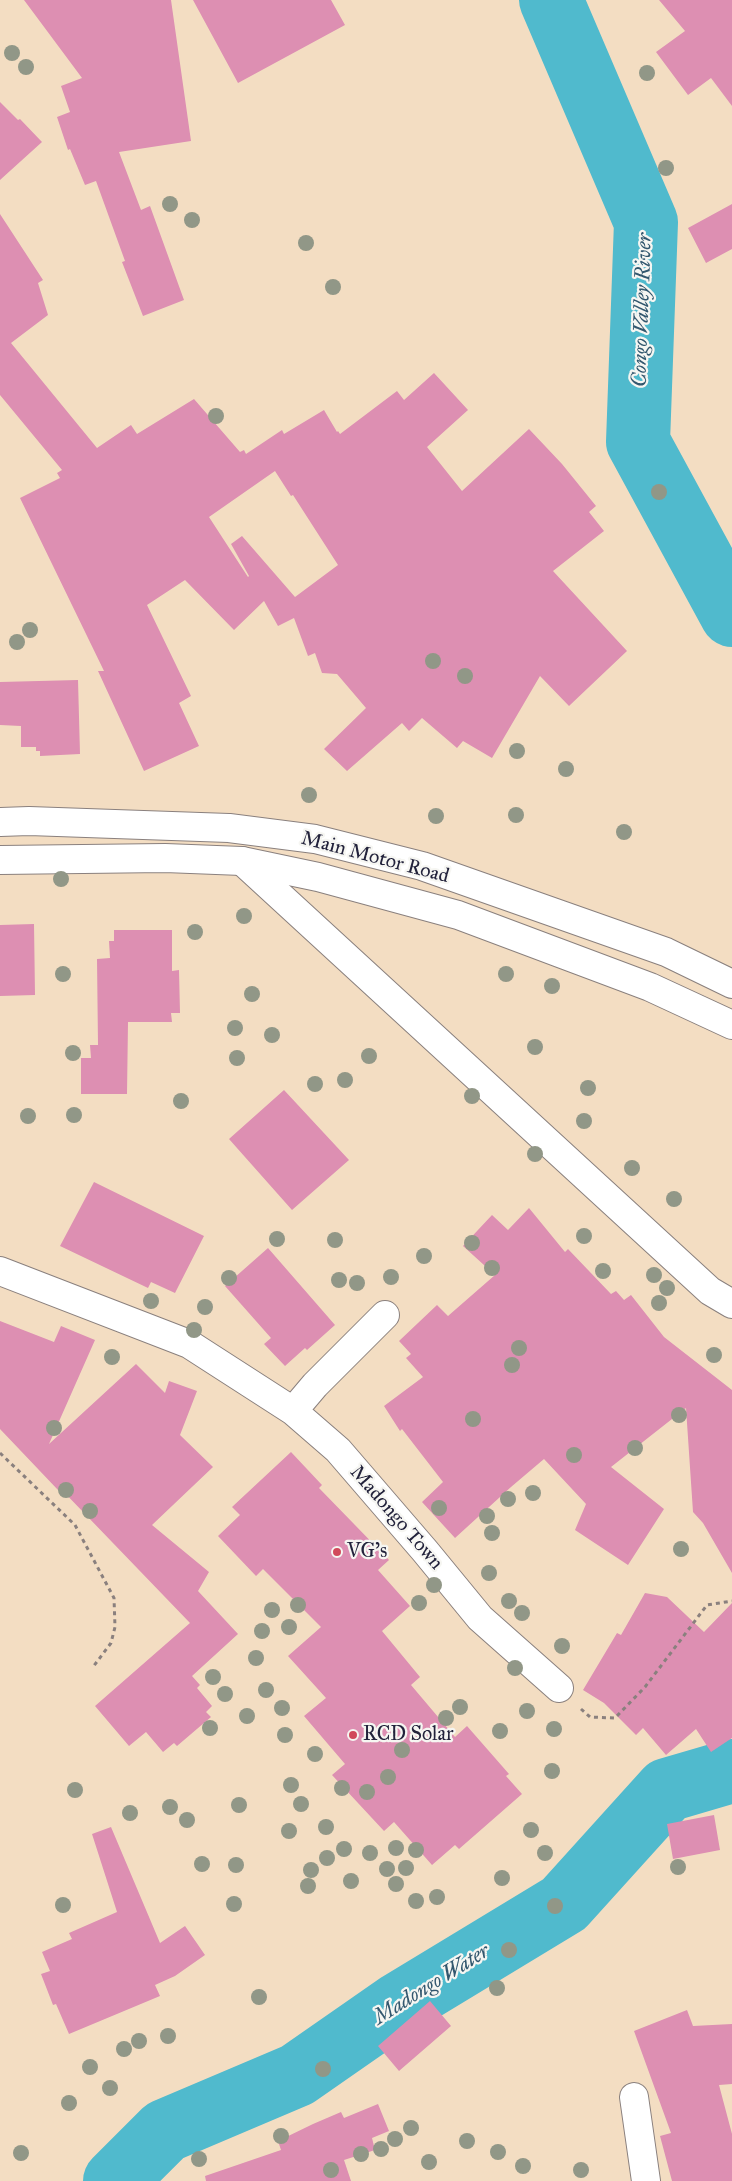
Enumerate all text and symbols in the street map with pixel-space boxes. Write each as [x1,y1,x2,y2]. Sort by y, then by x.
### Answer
water label: Congo Valley River [628,233,658,387]
street label: Main Motor Road [299,827,451,889]
street label: Madongo Town [344,1461,448,1575]
place label: VG's [347,1540,387,1564]
marker: VG's [331,1546,343,1558]
place label: RCD Solar [363,1723,453,1747]
marker: RCD Solar [347,1729,359,1741]
water label: Madongo Water [369,1939,495,2031]

